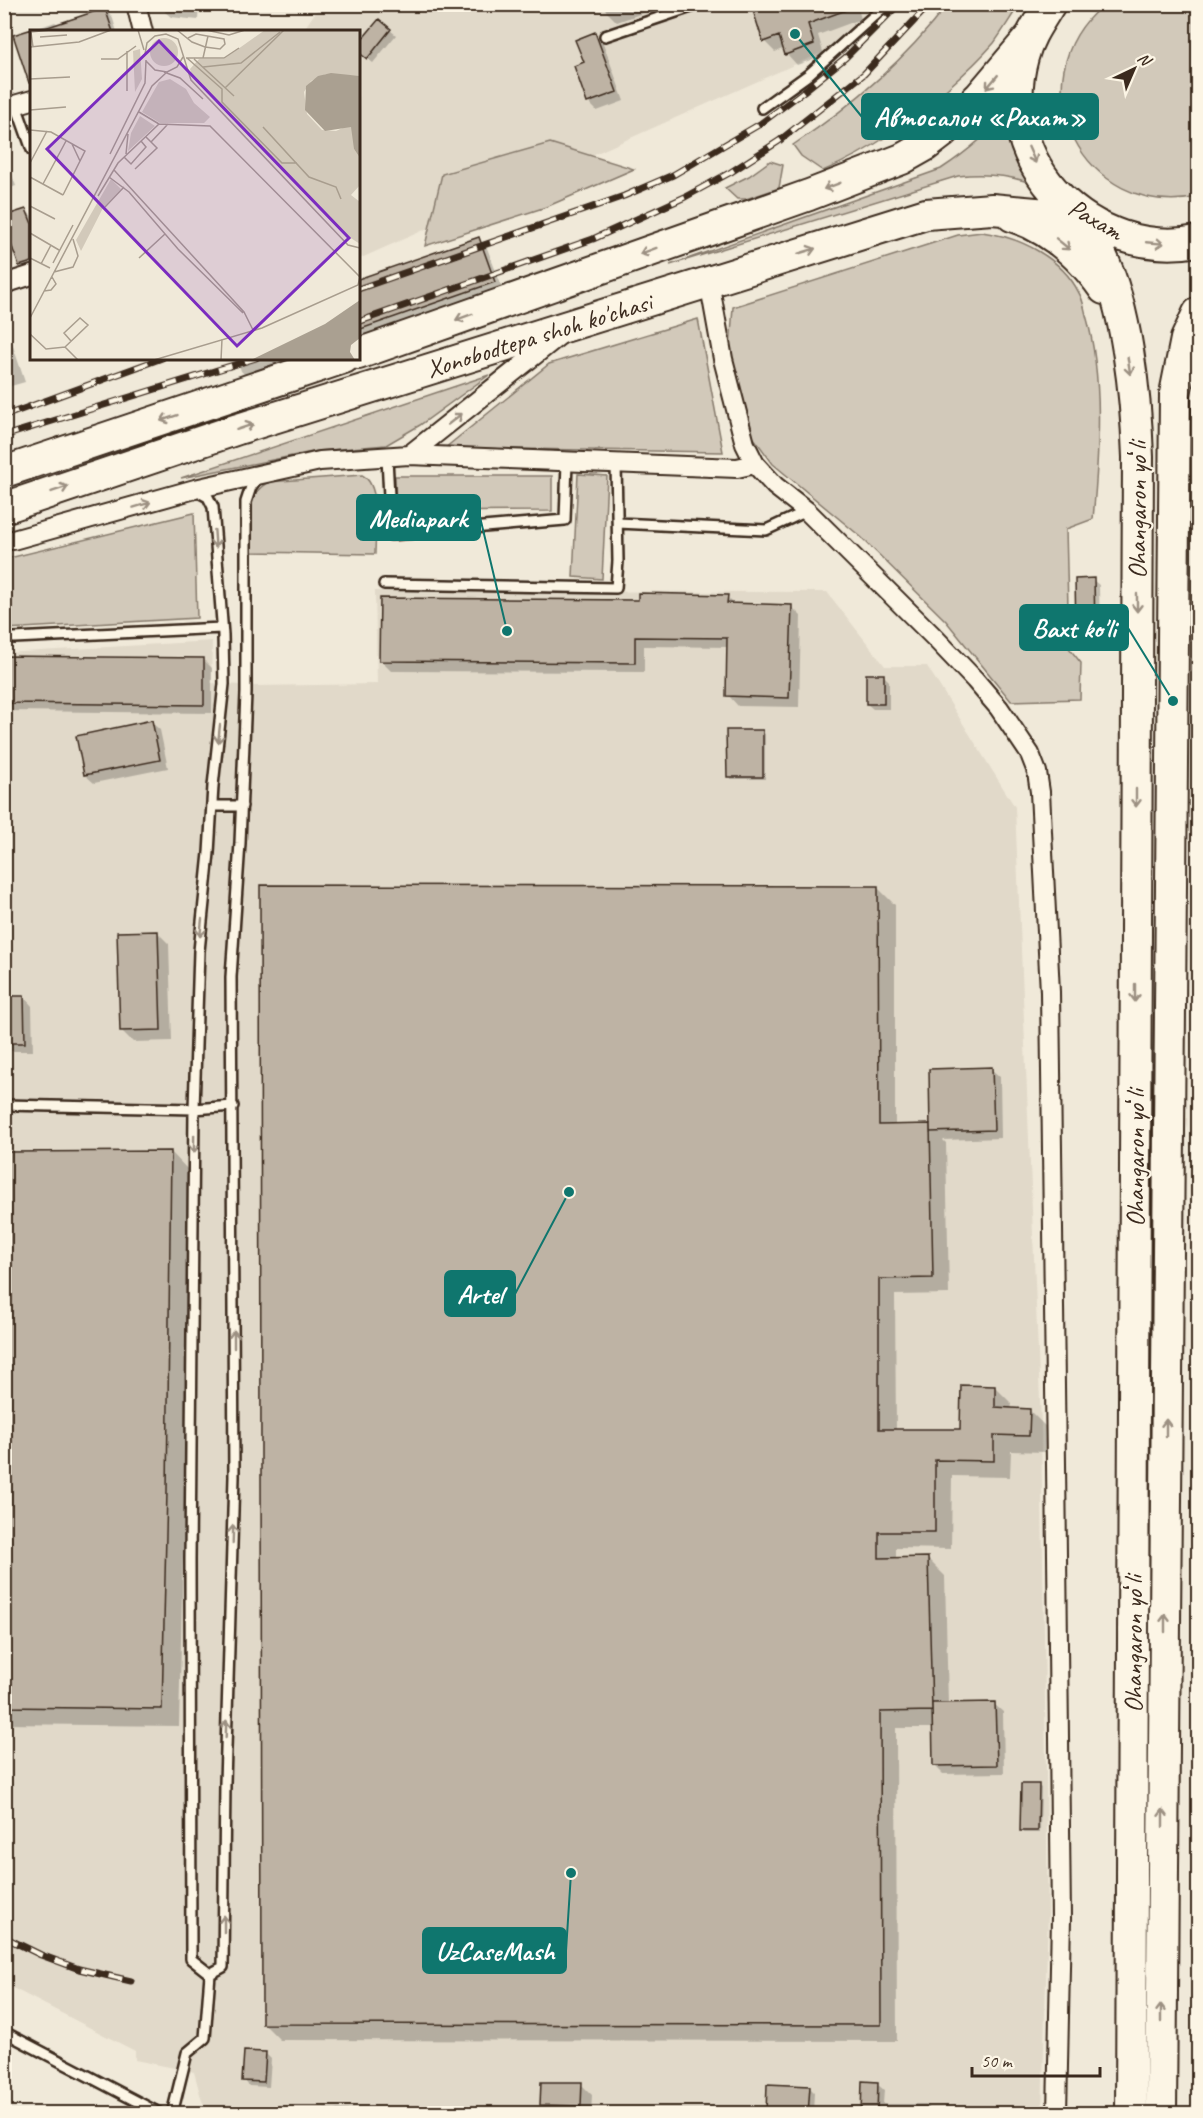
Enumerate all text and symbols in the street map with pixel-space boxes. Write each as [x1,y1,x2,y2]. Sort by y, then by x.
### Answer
inset map [30,30,360,360]
north arrow [1104,39,1164,99]
text: N [1133,48,1156,72]
one-way arrow [985,74,999,89]
callout: Автосалон «Рахат» [862,94,1098,139]
text: Автосалон «Рахат» [874,100,1086,134]
one-way arrow [1027,146,1038,164]
one-way arrow [823,182,842,193]
street label: Рахат [1063,191,1131,249]
one-way arrow [1055,237,1070,251]
one-way arrow [1145,238,1164,249]
one-way arrow [797,245,816,256]
one-way arrow [639,247,658,258]
street label: Xonobodtepa shoh ko'chasi [423,285,659,385]
one-way arrow [455,312,474,323]
one-way arrow [1124,356,1135,376]
one-way arrow [446,412,462,425]
one-way arrow [160,413,179,424]
one-way arrow [235,421,254,432]
street label: Ohangaron yoʻli [1121,438,1154,579]
one-way arrow [50,483,69,494]
callout: Mediapark [357,495,480,540]
one-way arrow [132,499,151,510]
text: Mediapark [369,501,470,535]
one-way arrow [210,529,221,549]
one-way arrow [1131,592,1143,612]
callout: Baxt ko'li [1020,605,1128,650]
text: Baxt ko'li [1032,611,1120,645]
one-way arrow [213,723,224,743]
one-way arrow [1130,787,1142,807]
one-way arrow [195,917,206,937]
one-way arrow [1129,982,1141,1002]
street label: Ohangaron yoʻli [1119,1086,1152,1227]
one-way arrow [188,1133,200,1153]
callout: Artel [445,1271,515,1316]
text: Artel [457,1277,508,1311]
one-way arrow [228,1329,240,1349]
one-way arrow [1161,1419,1172,1439]
one-way arrow [227,1524,238,1544]
street label: Ohangaron yoʻli [1117,1572,1150,1713]
one-way arrow [1159,1614,1171,1634]
one-way arrow [221,1719,232,1739]
one-way arrow [1157,1809,1169,1829]
one-way arrow [218,1914,230,1934]
callout: UzCaseMash [423,1928,566,1973]
text: UzCaseMash [436,1934,556,1968]
one-way arrow [1156,2004,1167,2024]
scale bar [972,2040,1100,2078]
text: 50 m [981,2050,1014,2072]

